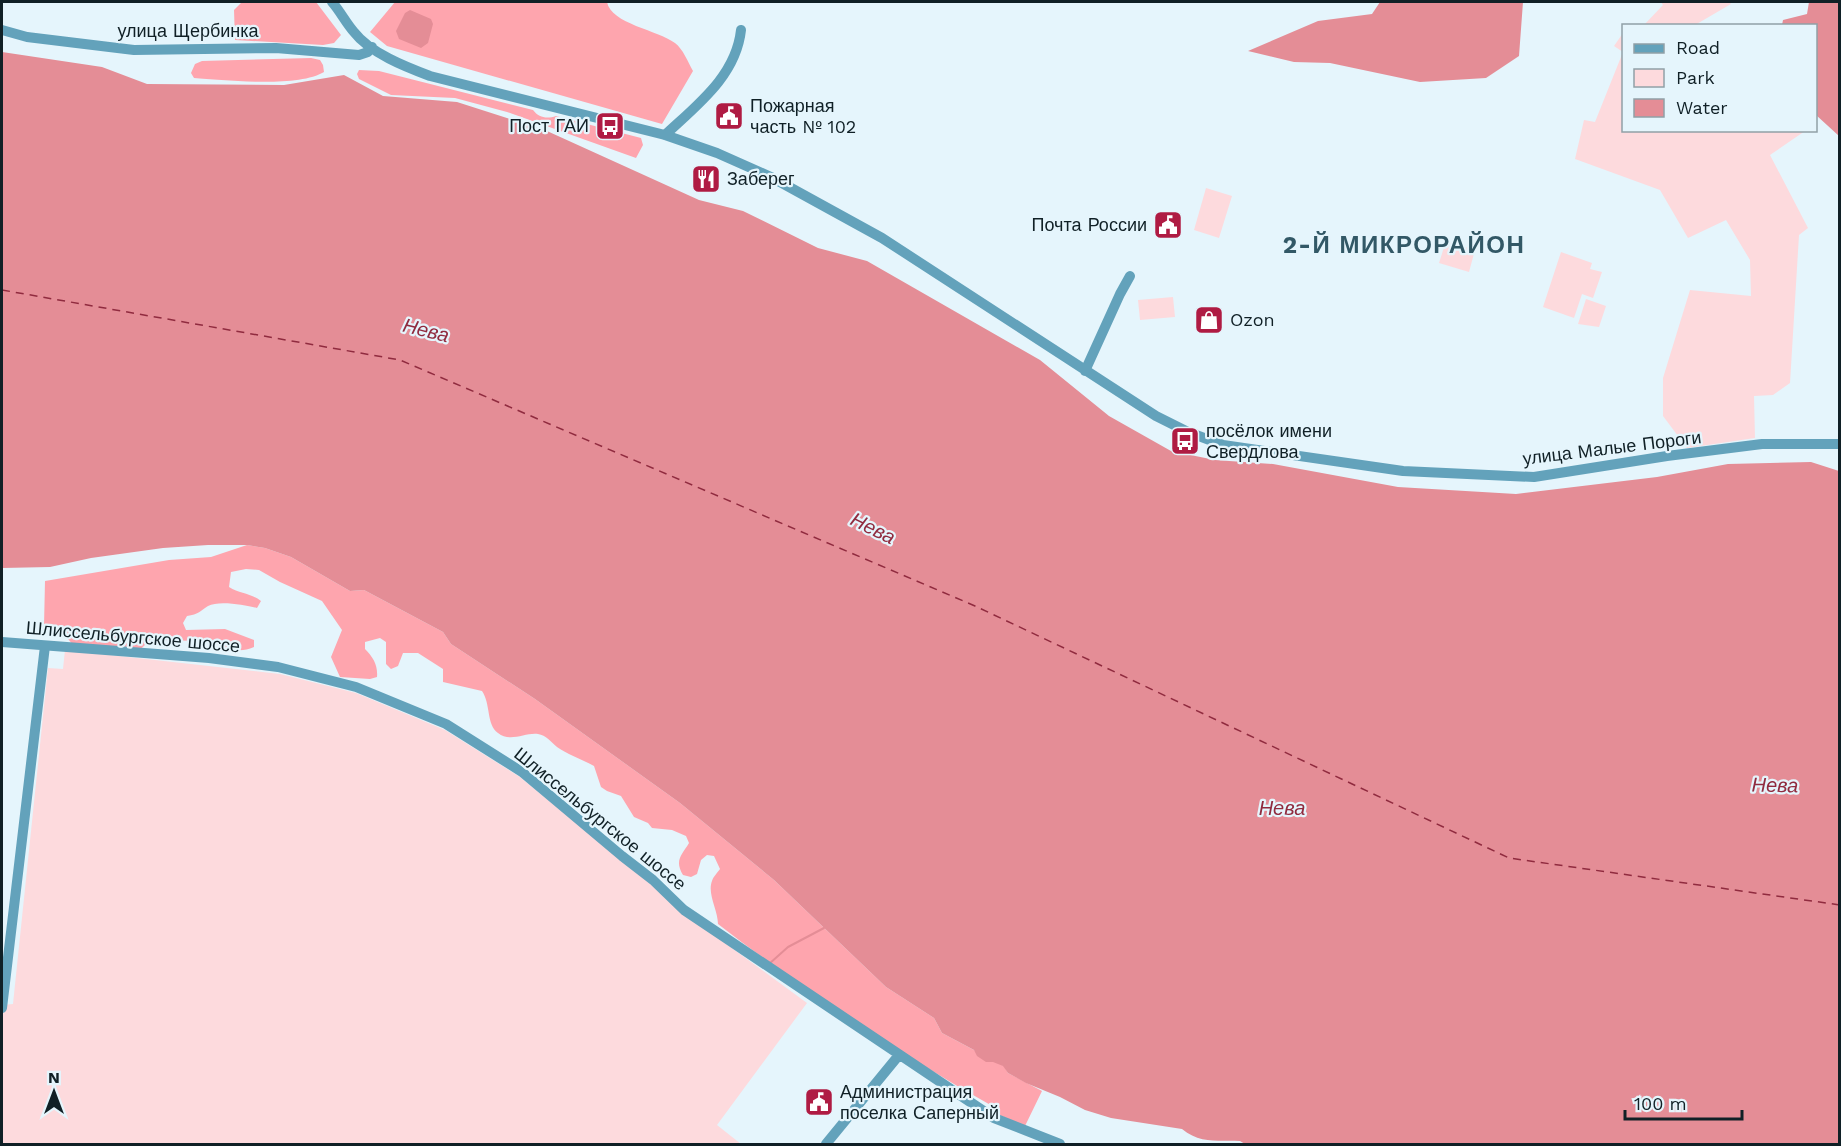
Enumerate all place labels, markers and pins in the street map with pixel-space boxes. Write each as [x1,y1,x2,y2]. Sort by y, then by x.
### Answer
place label: Пожарная часть № 102 [750,95,856,137]
public building icon: Пожарная часть № 102 [713,100,745,132]
bus stop icon: Пост ГАИ [594,110,626,142]
place label: Пост ГАИ [509,115,589,136]
restaurant icon: Заберег [690,163,722,195]
place label: Заберег [727,168,795,189]
public building icon: Почта России [1152,209,1184,241]
place label: Почта России [1032,214,1147,235]
shop icon: Ozon [1193,304,1225,336]
place label: Ozon [1230,309,1275,330]
place label: посёлок имени Свердлова [1206,420,1332,462]
bus stop icon: посёлок имени Свердлова [1169,425,1201,457]
place label: Администрация поселка Саперный [840,1081,999,1123]
public building icon: Администрация поселка Саперный [803,1086,835,1118]

